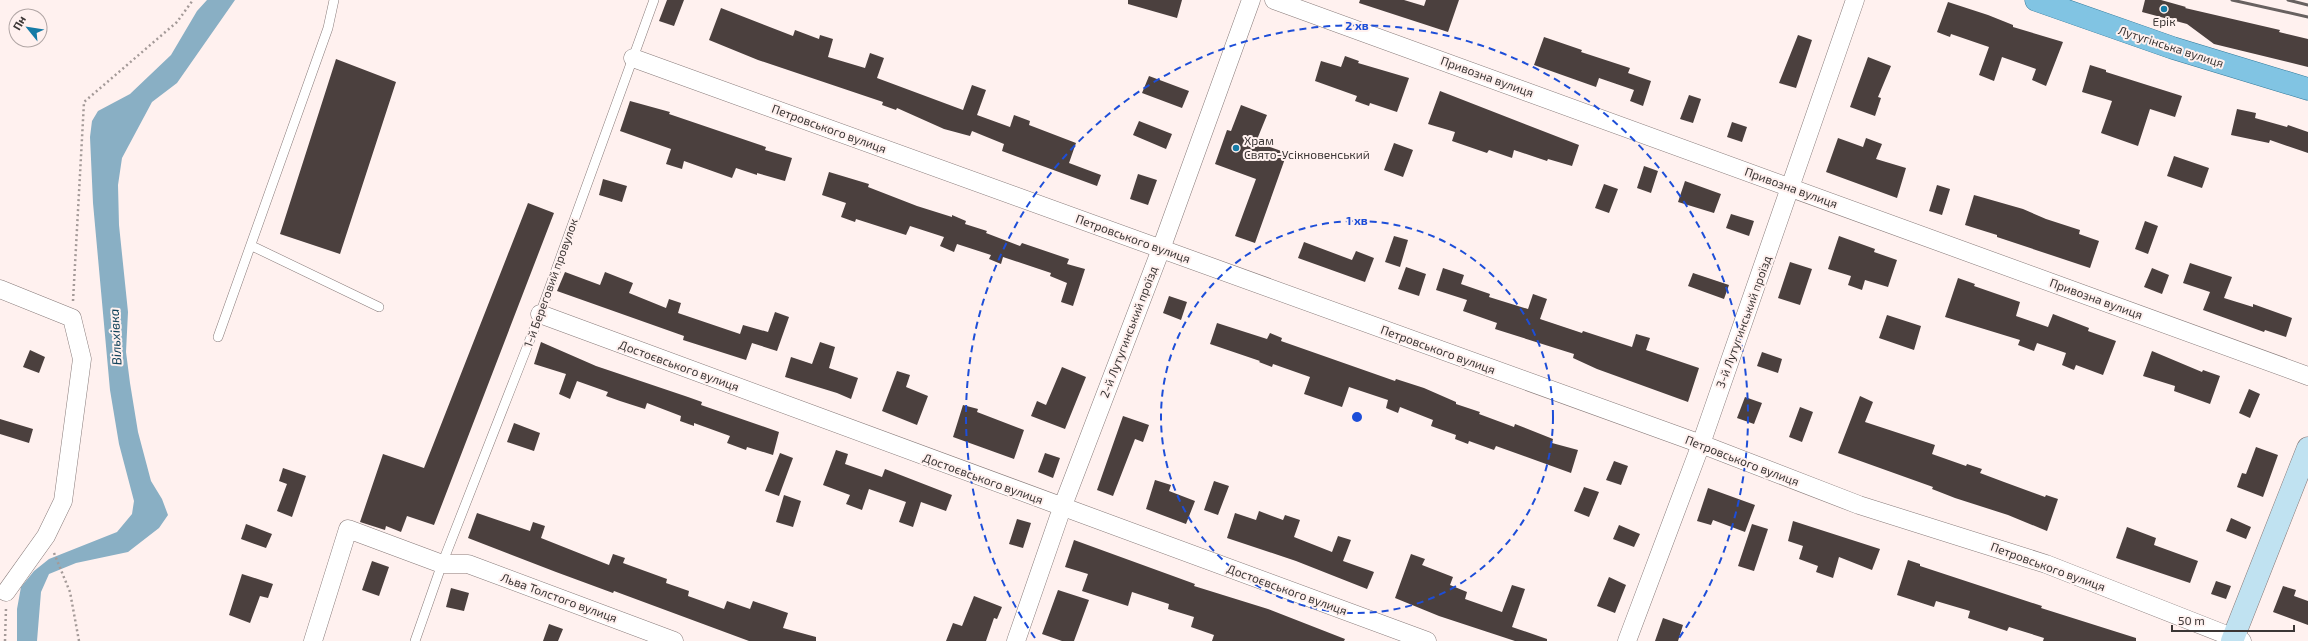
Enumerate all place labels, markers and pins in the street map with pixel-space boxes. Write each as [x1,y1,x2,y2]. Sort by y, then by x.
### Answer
marker: Ерік [2159,4,2169,14]
place label: Ерік [2152,14,2176,28]
place label: Храм Свято-Усікновенський [1244,133,1370,161]
marker: Храм Свято-Усікновенський [1231,143,1241,153]
centre of rings [1350,410,1364,424]

